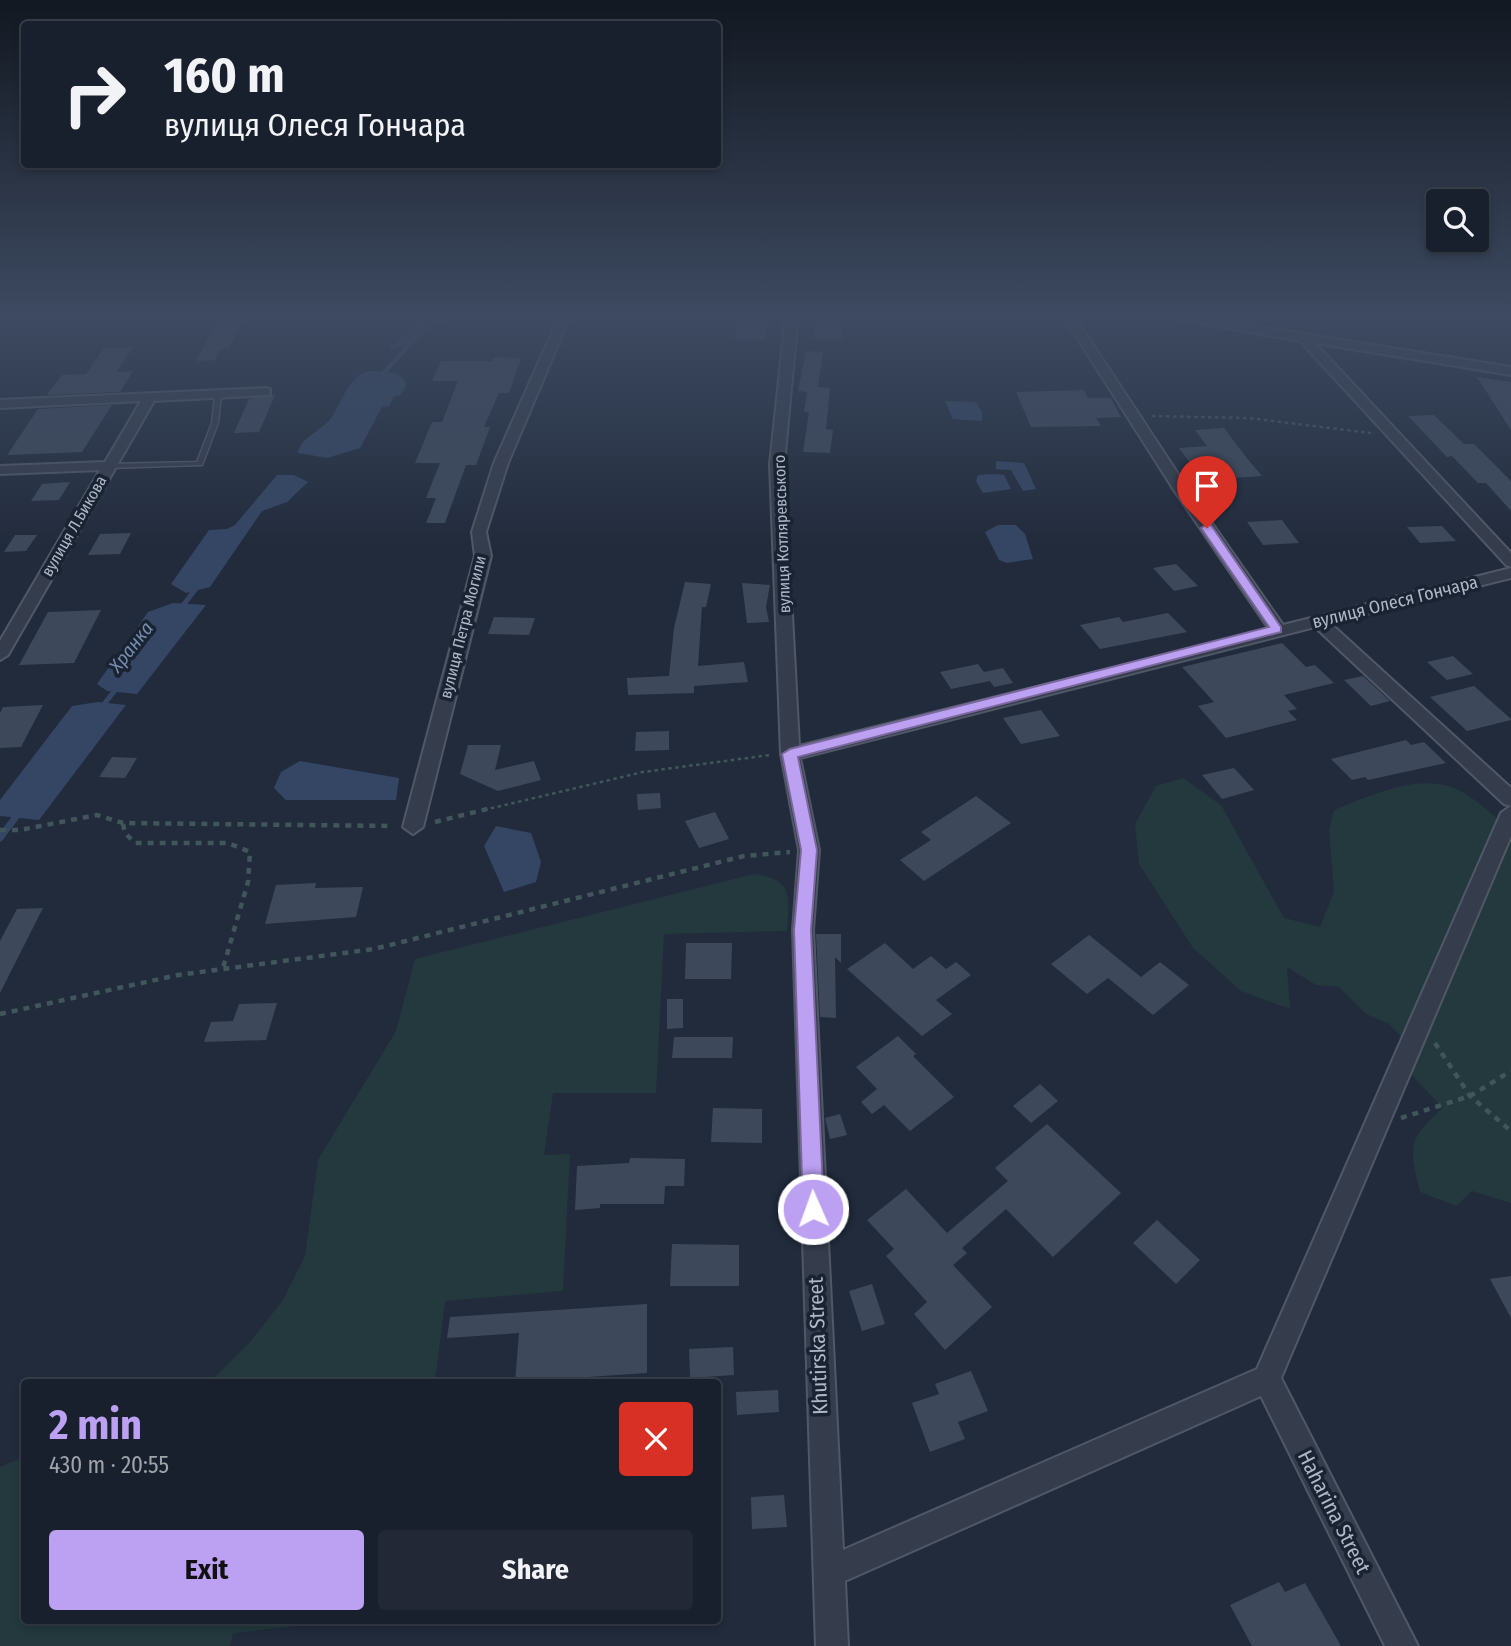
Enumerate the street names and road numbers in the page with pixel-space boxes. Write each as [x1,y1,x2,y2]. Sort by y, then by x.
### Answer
street label: вулиця Котляревського [770,454,794,614]
street label: вулиця Л.Бикова [38,472,111,580]
street label: вулиця Петра Могили [436,553,490,701]
street label: вулиця Олеся Гончара [1310,571,1480,633]
street label: Khutirska Street [803,1277,833,1415]
street label: Haharina Street [1292,1446,1376,1578]

